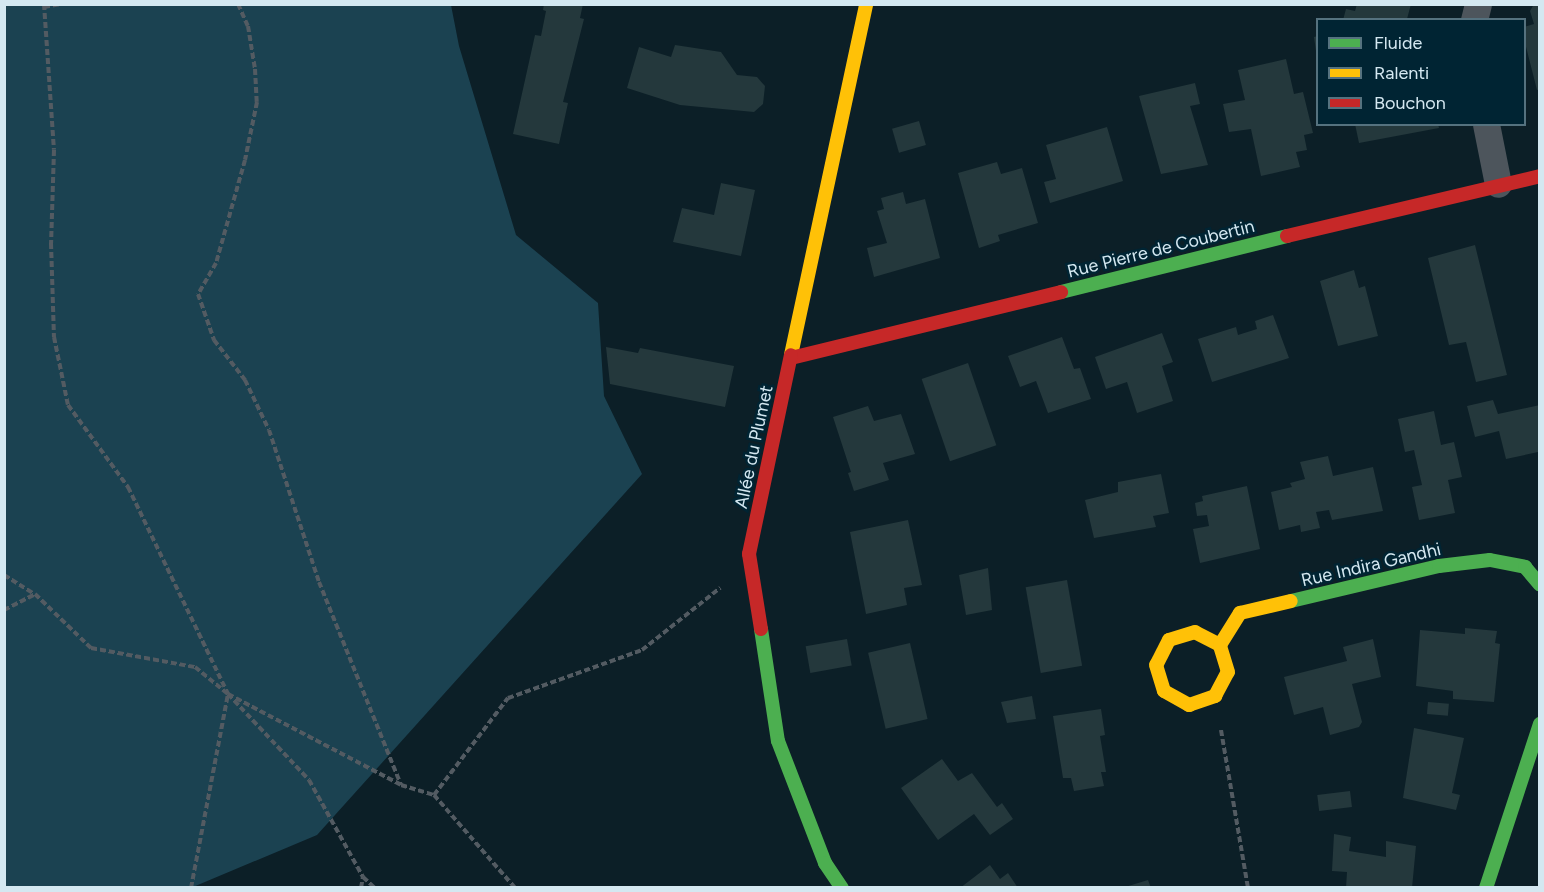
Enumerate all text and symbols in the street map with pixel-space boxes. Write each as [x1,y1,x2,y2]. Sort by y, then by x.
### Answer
legend [1316,18,1526,126]
text: Fluide [1374,32,1422,54]
text: Ralenti [1374,62,1429,84]
text: Bouchon [1374,92,1446,114]
street label: Rue Pierre de Coubertin [1065,215,1257,283]
street label: Allée du Plumet [730,383,778,511]
street label: Rue Indira Gandhi [1299,538,1443,592]

